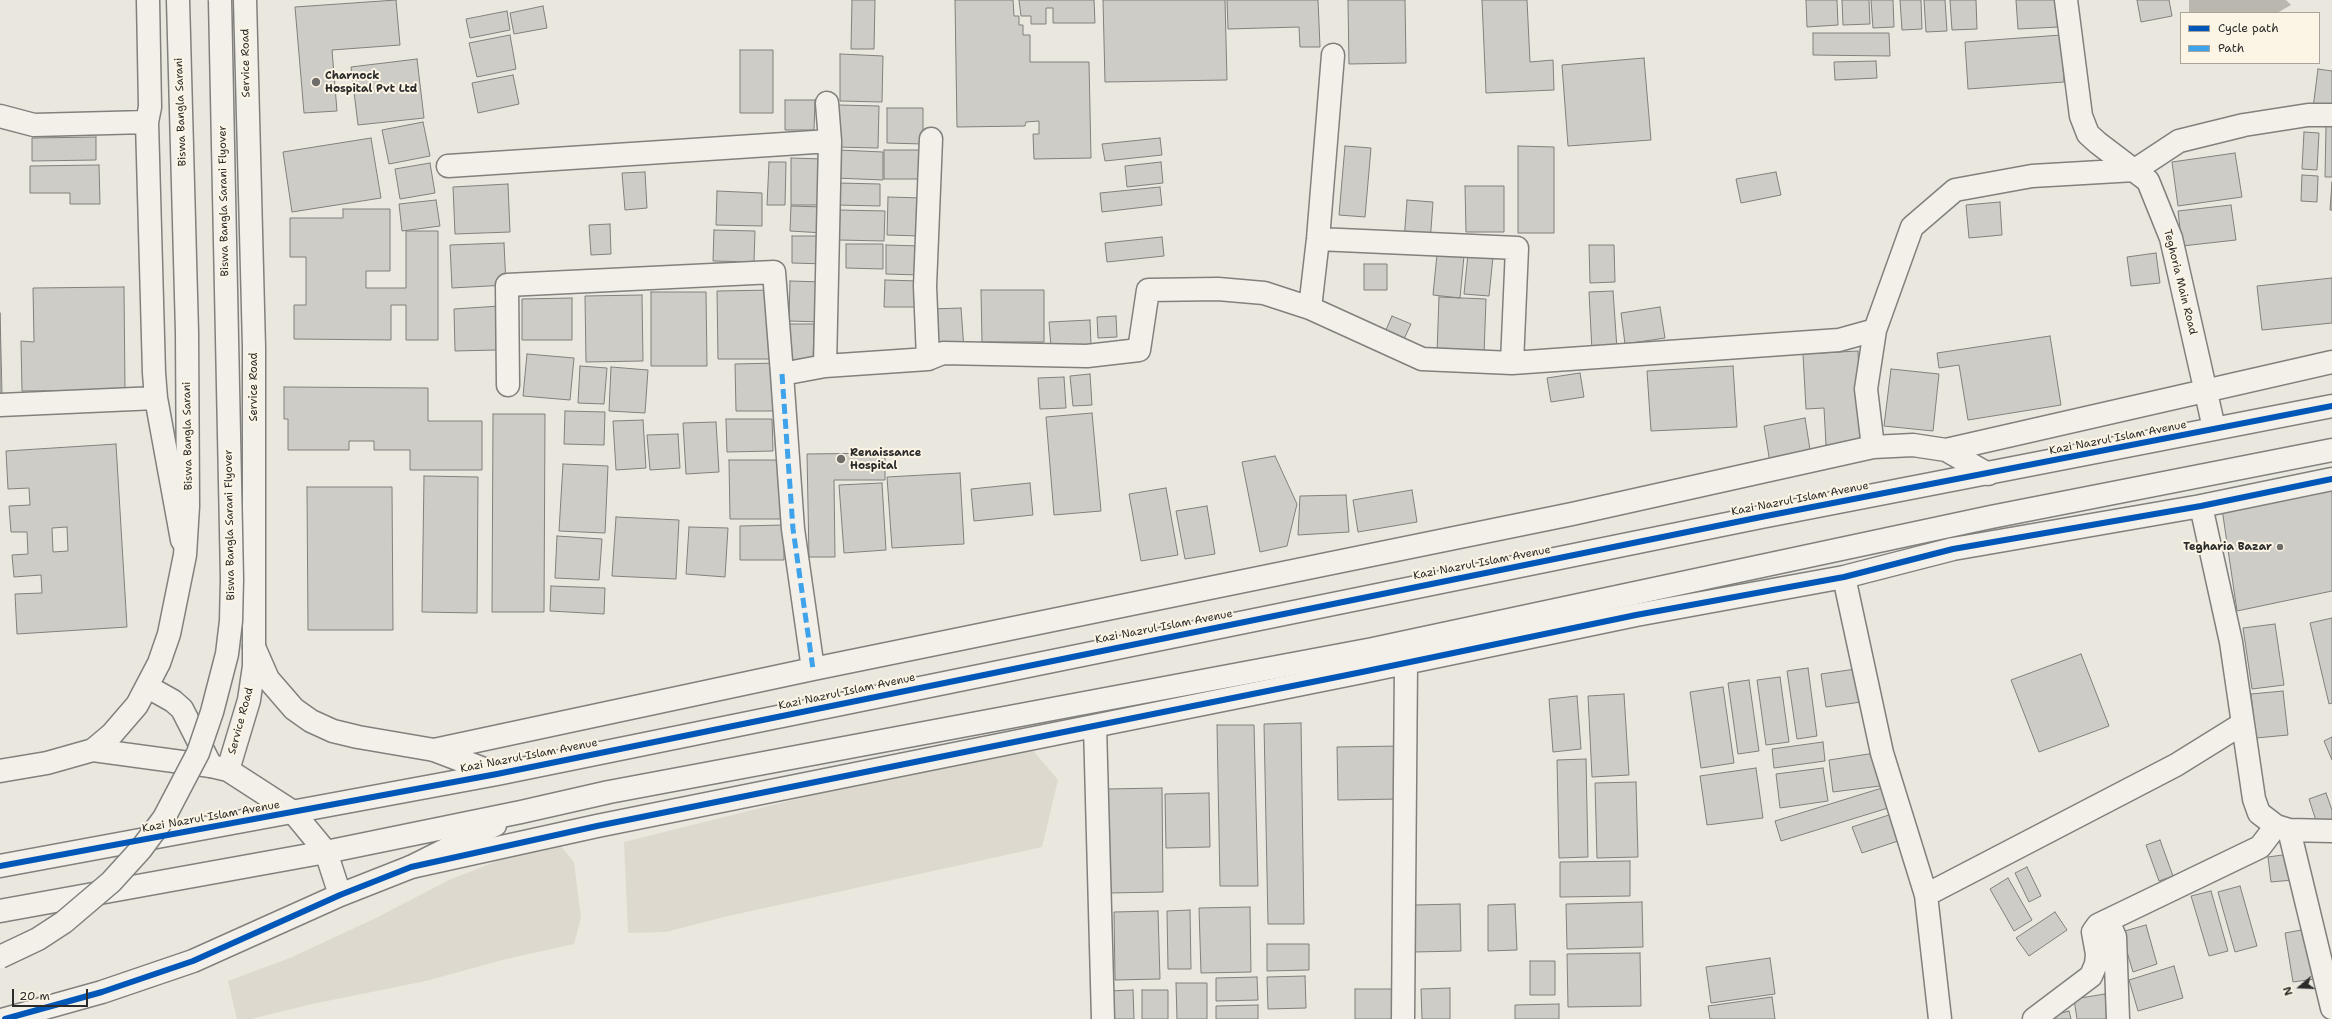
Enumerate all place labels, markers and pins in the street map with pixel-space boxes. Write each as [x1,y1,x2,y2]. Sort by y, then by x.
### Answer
place label: Charnock Hospital Pvt Ltd [325,69,417,95]
marker: Charnock Hospital Pvt Ltd [310,76,322,88]
place label: Renaissance Hospital [850,446,921,472]
marker: Renaissance Hospital [835,453,847,465]
place label: Tegharia Bazar [2183,540,2272,554]
marker: Tegharia Bazar [2275,542,2285,552]

